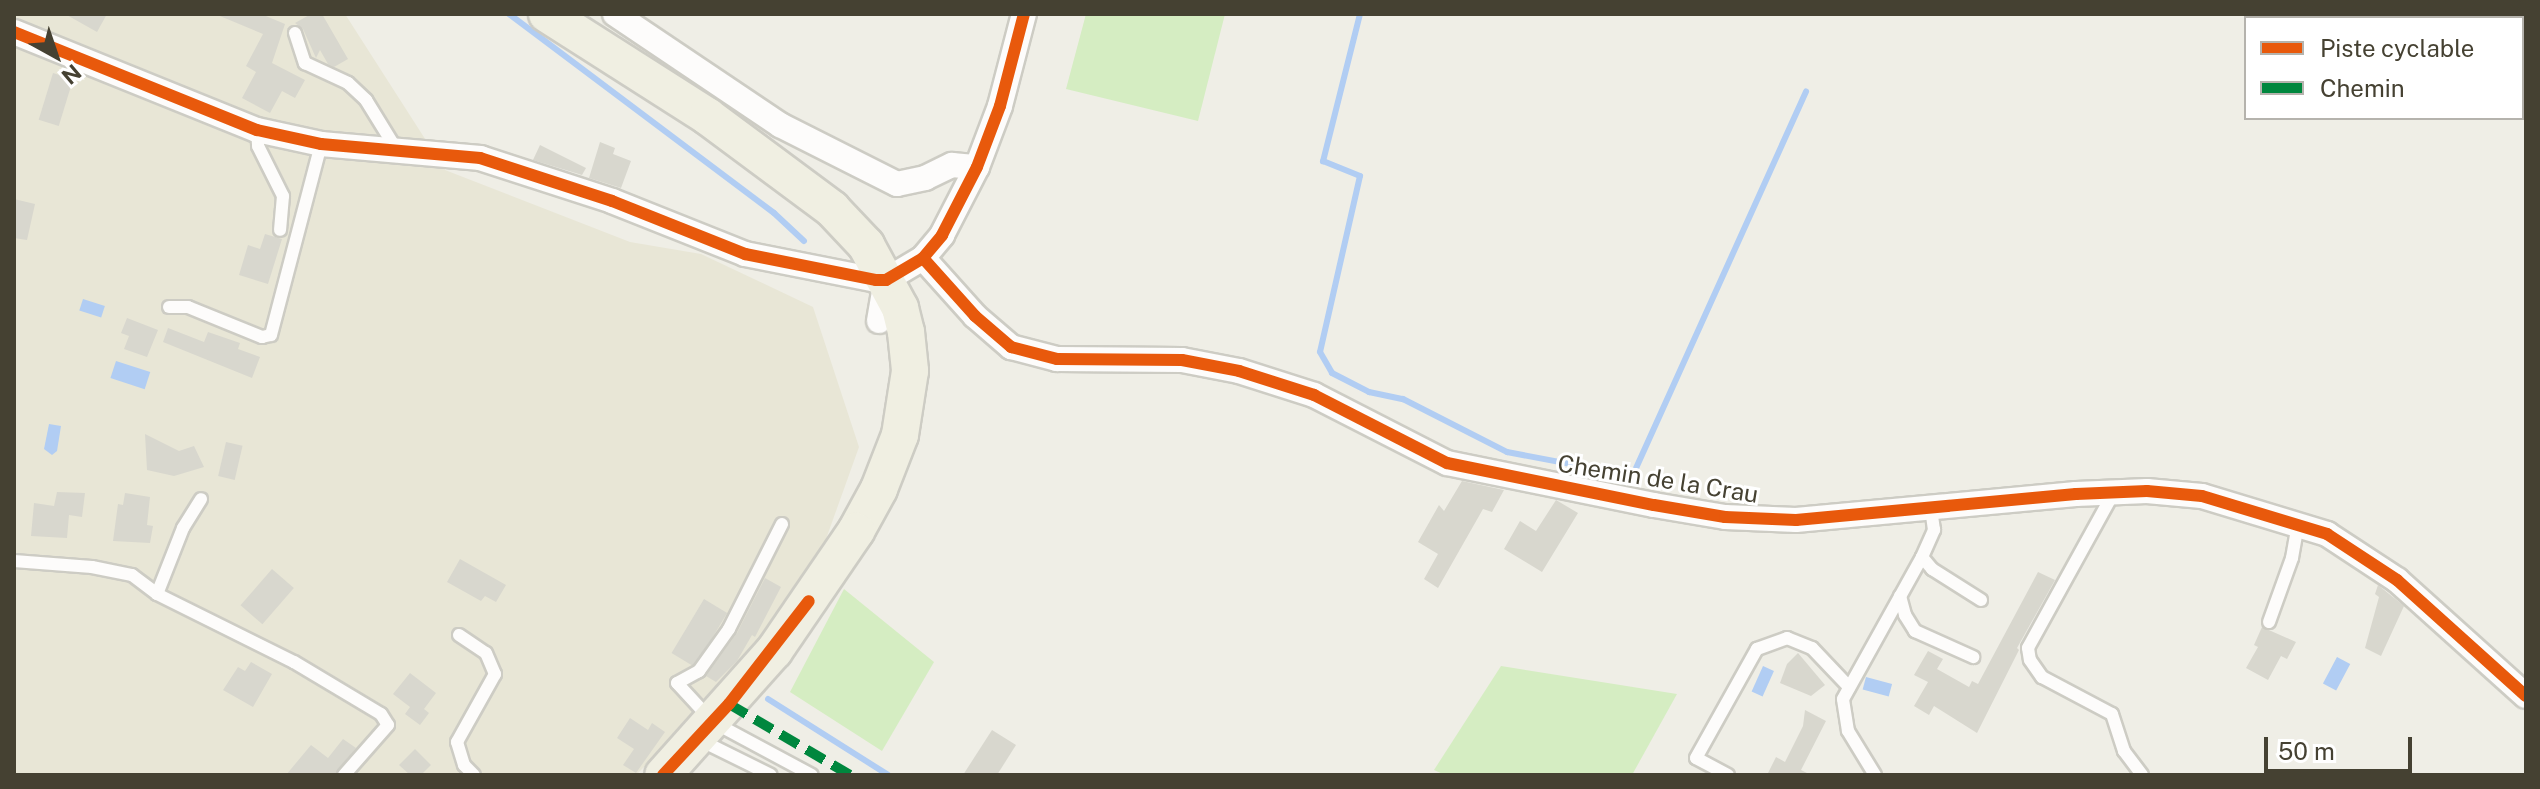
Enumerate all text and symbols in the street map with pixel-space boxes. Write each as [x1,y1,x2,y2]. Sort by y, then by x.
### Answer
north arrow [16,16,96,96]
legend [2244,16,2524,120]
text: Piste cyclable [2320,34,2474,62]
text: N [56,59,86,90]
text: Chemin [2320,74,2405,102]
street label: Chemin de la Crau [1555,449,1761,509]
scale bar [2268,721,2416,771]
text: 50 m [2278,737,2335,765]

